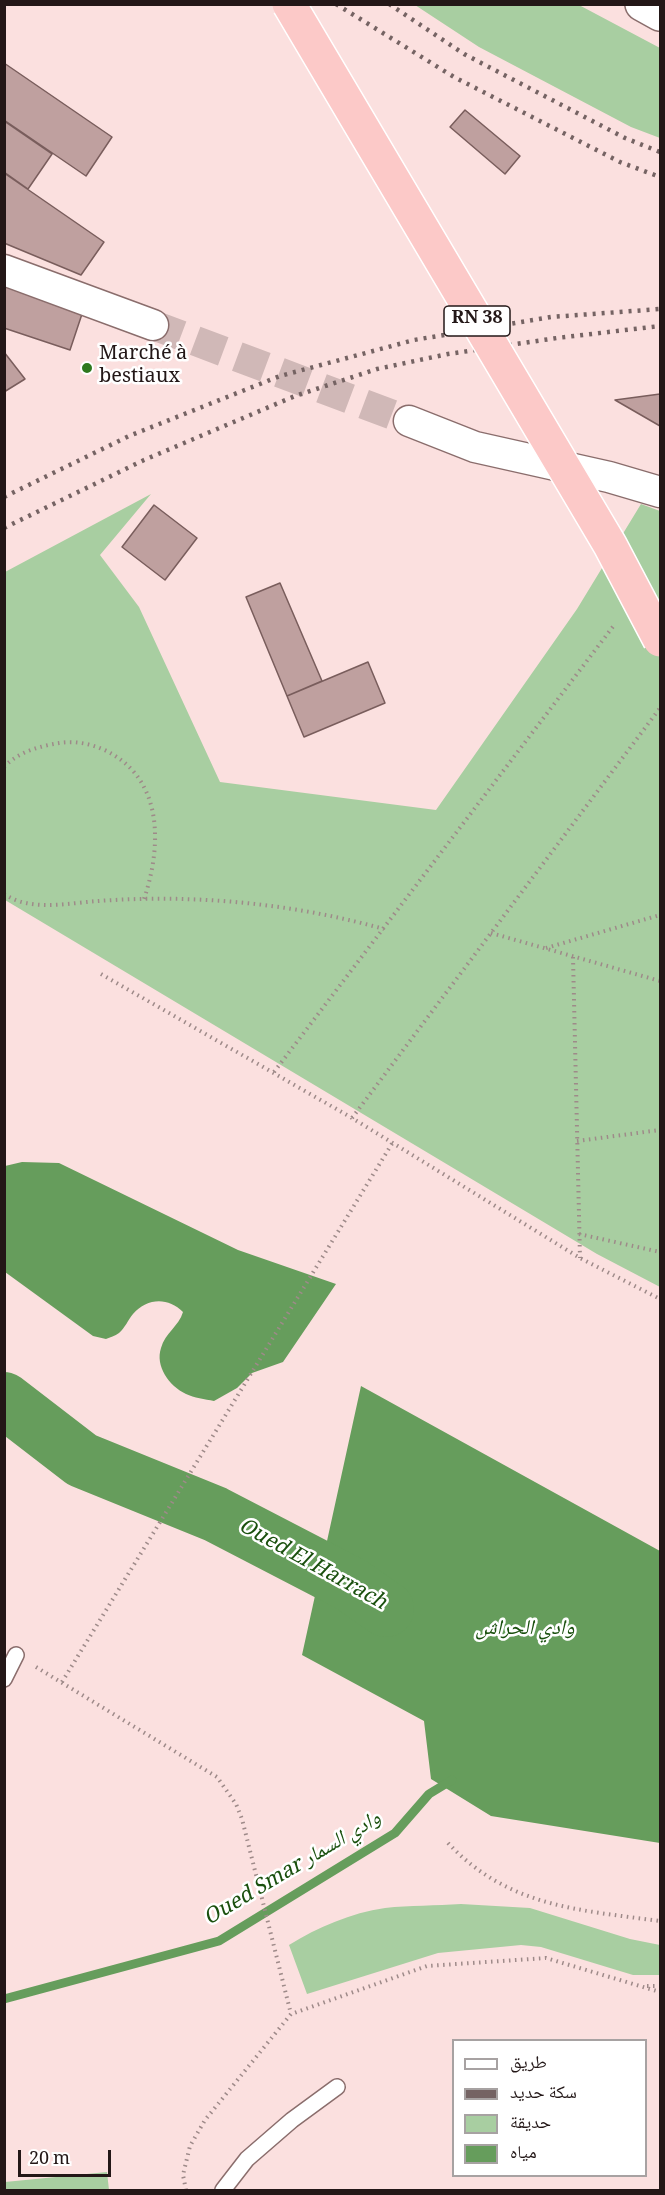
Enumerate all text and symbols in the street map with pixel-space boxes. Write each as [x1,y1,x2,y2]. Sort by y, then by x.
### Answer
road number: RN 38 [444,306,510,336]
place label: Marché à bestiaux [99,344,187,391]
marker: Marché à bestiaux [80,361,94,375]
water label: Oued El Harrach [233,1516,389,1618]
water label: وادي الحراش [475,1618,575,1644]
water label: Oued Smar وادي السمار [201,1808,387,1934]
legend [452,2039,647,2177]
text: طريق [510,2049,547,2079]
text: سكة حديد [510,2079,577,2109]
text: حديقة [510,2109,551,2139]
scale bar [21,2138,114,2176]
text: مياه [510,2139,537,2169]
text: 20 m [29,2145,70,2175]

